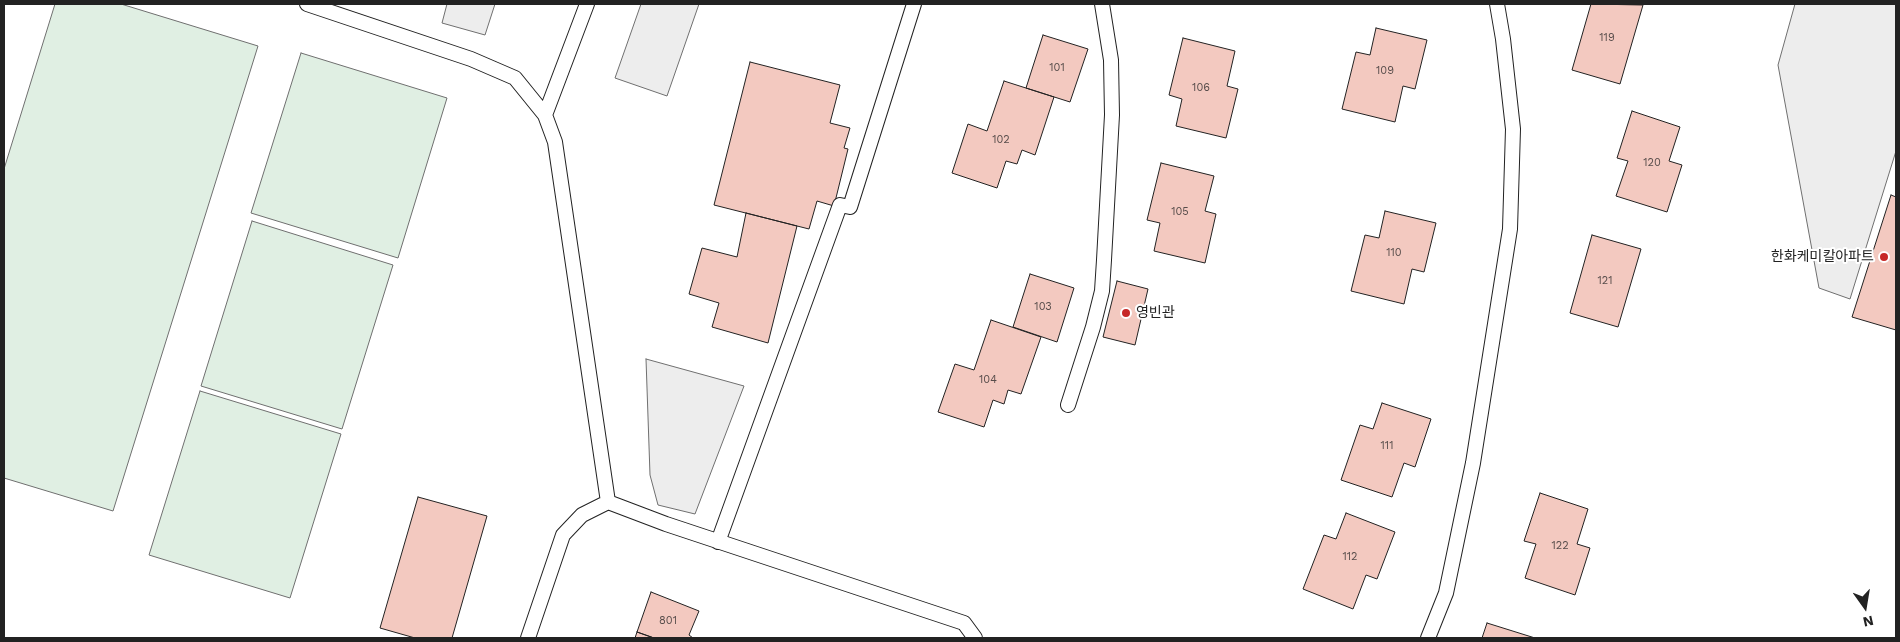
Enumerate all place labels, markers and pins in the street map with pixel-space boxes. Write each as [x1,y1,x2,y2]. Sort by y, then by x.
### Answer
place label: 한화케미칼아파트 [1771,249,1874,265]
marker: 한화케미칼아파트 [1878,251,1890,263]
place label: 영빈관 [1136,305,1175,321]
marker: 영빈관 [1120,307,1132,319]

